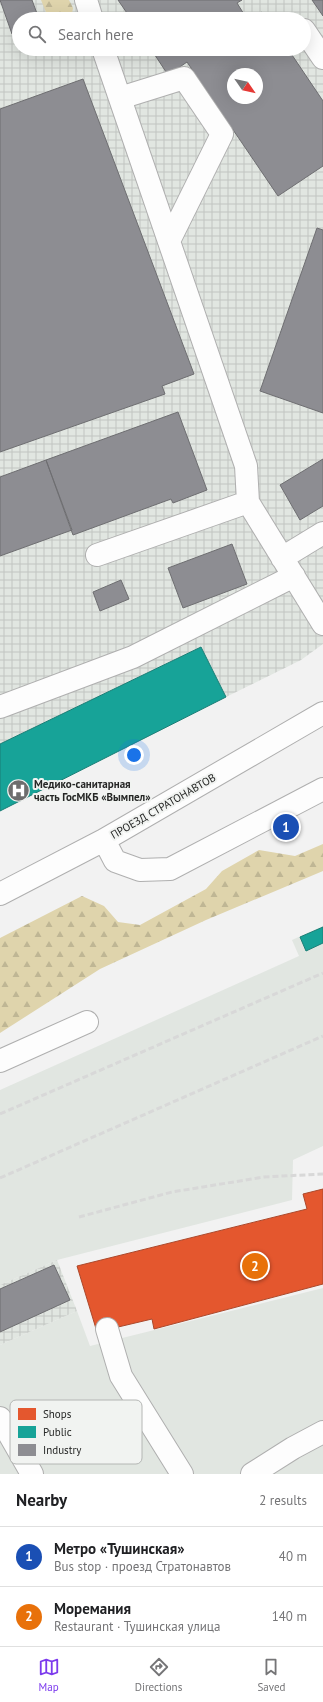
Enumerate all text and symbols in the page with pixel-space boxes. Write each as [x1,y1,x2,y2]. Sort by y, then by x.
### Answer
search box [12,12,311,56]
icon: search [26,23,48,45]
text: Search here [58,25,134,44]
north arrow [227,68,263,104]
your location [124,745,144,765]
street label: ПРОЕЗД СТРАТОНАВТОВ [108,770,218,842]
hospital icon: Медико-санитарная часть ГосМКБ «Вымпел» [5,777,31,803]
place label: Медико-санитарная часть ГосМКБ «Вымпел» [34,777,151,804]
pin: 1 [273,812,299,842]
pin: 2 [242,1251,268,1281]
legend [10,1400,142,1464]
text: Shops [43,1407,72,1421]
text: Public [43,1425,72,1439]
text: Industry [43,1443,82,1457]
text: Nearby [16,1489,67,1511]
text: 2 results [259,1492,307,1509]
text: Метро «Тушинская» [54,1539,185,1558]
text: 1 [25,1548,33,1565]
text: 40 m [279,1548,307,1565]
text: Bus stop · проезд Стратонавтов [54,1558,231,1575]
text: Моремания [54,1599,131,1618]
text: 2 [25,1608,33,1625]
text: 140 m [272,1608,307,1625]
text: Restaurant · Тушинская улица [54,1618,220,1635]
tab: Map [38,1656,60,1694]
tab: Directions [135,1656,182,1694]
tab: Saved [257,1656,285,1694]

